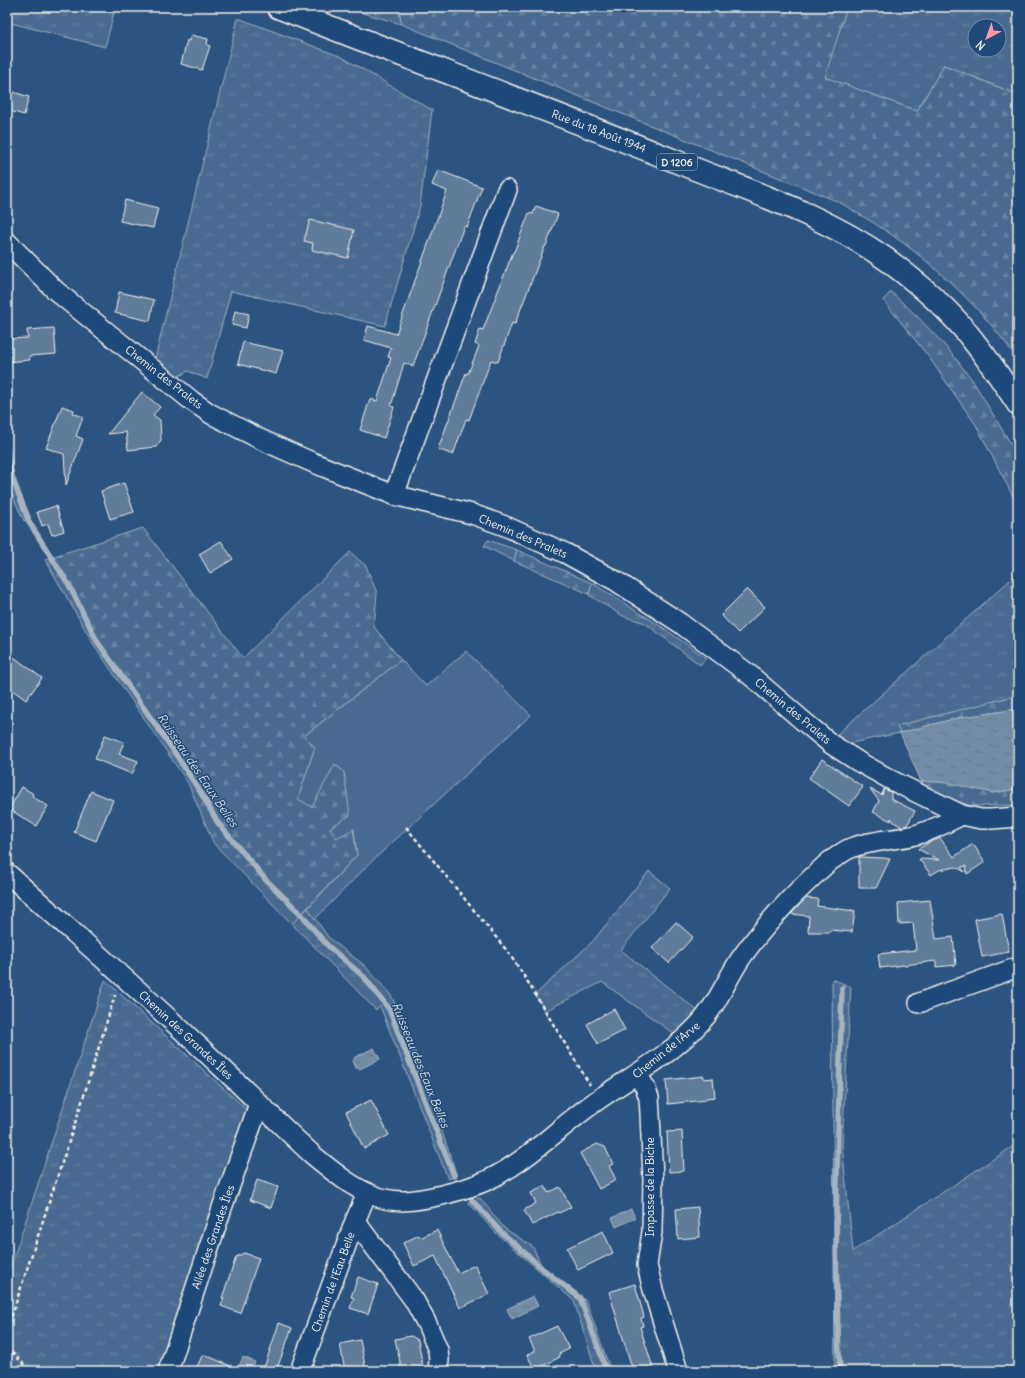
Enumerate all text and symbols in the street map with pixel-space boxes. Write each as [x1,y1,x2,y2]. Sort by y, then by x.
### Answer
north arrow [967,18,1007,58]
text: N [973,38,988,53]
street label: Rue du 18 Août 1944 [550,107,648,155]
road number: D 1206 [657,154,697,170]
street label: Chemin des Pralets [122,342,206,412]
street label: Chemin des Pralets [477,511,569,561]
street label: Chemin des Pralets [752,675,834,747]
water label: Ruisseau des Eaux Belles [154,710,243,831]
street label: Chemin des Grandes Îles [136,987,237,1082]
water label: Ruisseau des Eaux Belles [389,1000,454,1131]
street label: Chemin de l'Arve [630,1019,703,1081]
street label: Impasse de la Biche [643,1137,657,1237]
street label: Allée des Grandes Îles [188,1183,237,1291]
street label: Chemin de l'Eau Belle [308,1230,358,1334]

